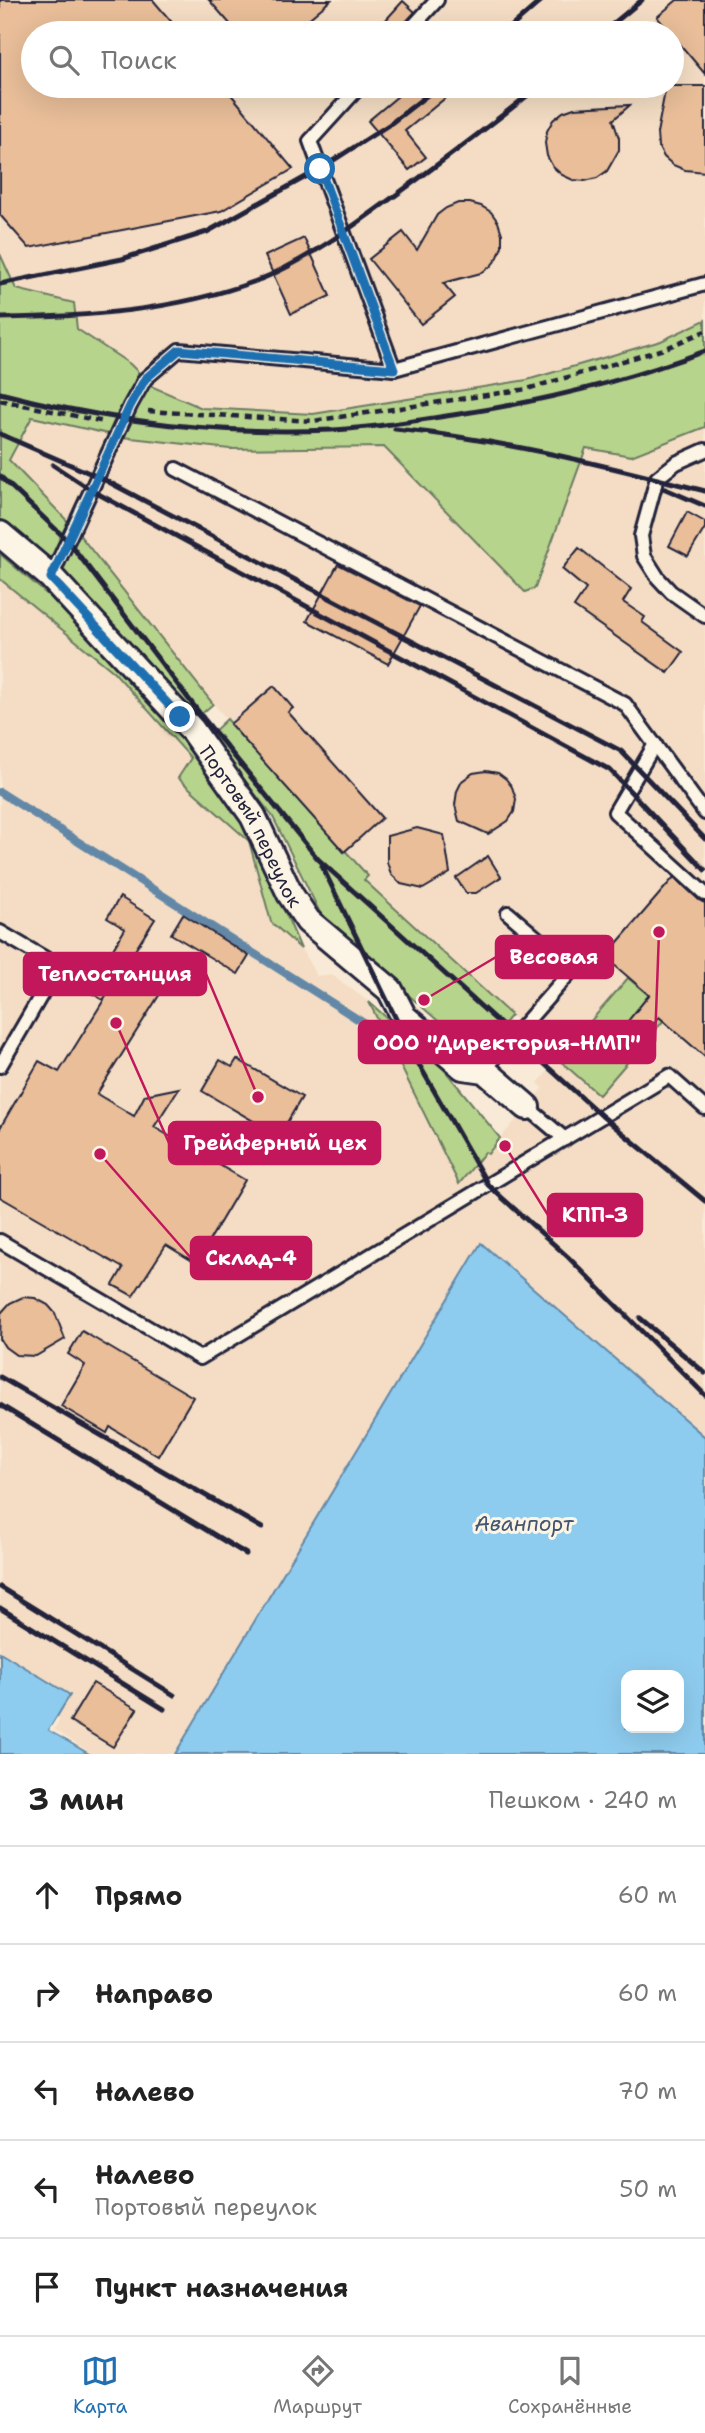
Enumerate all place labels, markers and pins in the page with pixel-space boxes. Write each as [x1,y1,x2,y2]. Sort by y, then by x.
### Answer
callout: Весовая [496,936,613,978]
callout: Теплостанция [24,953,206,995]
callout: ООО "Директория-НМП" [359,1021,655,1063]
callout: Грейферный цех [169,1122,380,1164]
callout: КПП-3 [548,1194,642,1236]
callout: Склад-4 [191,1237,311,1279]

